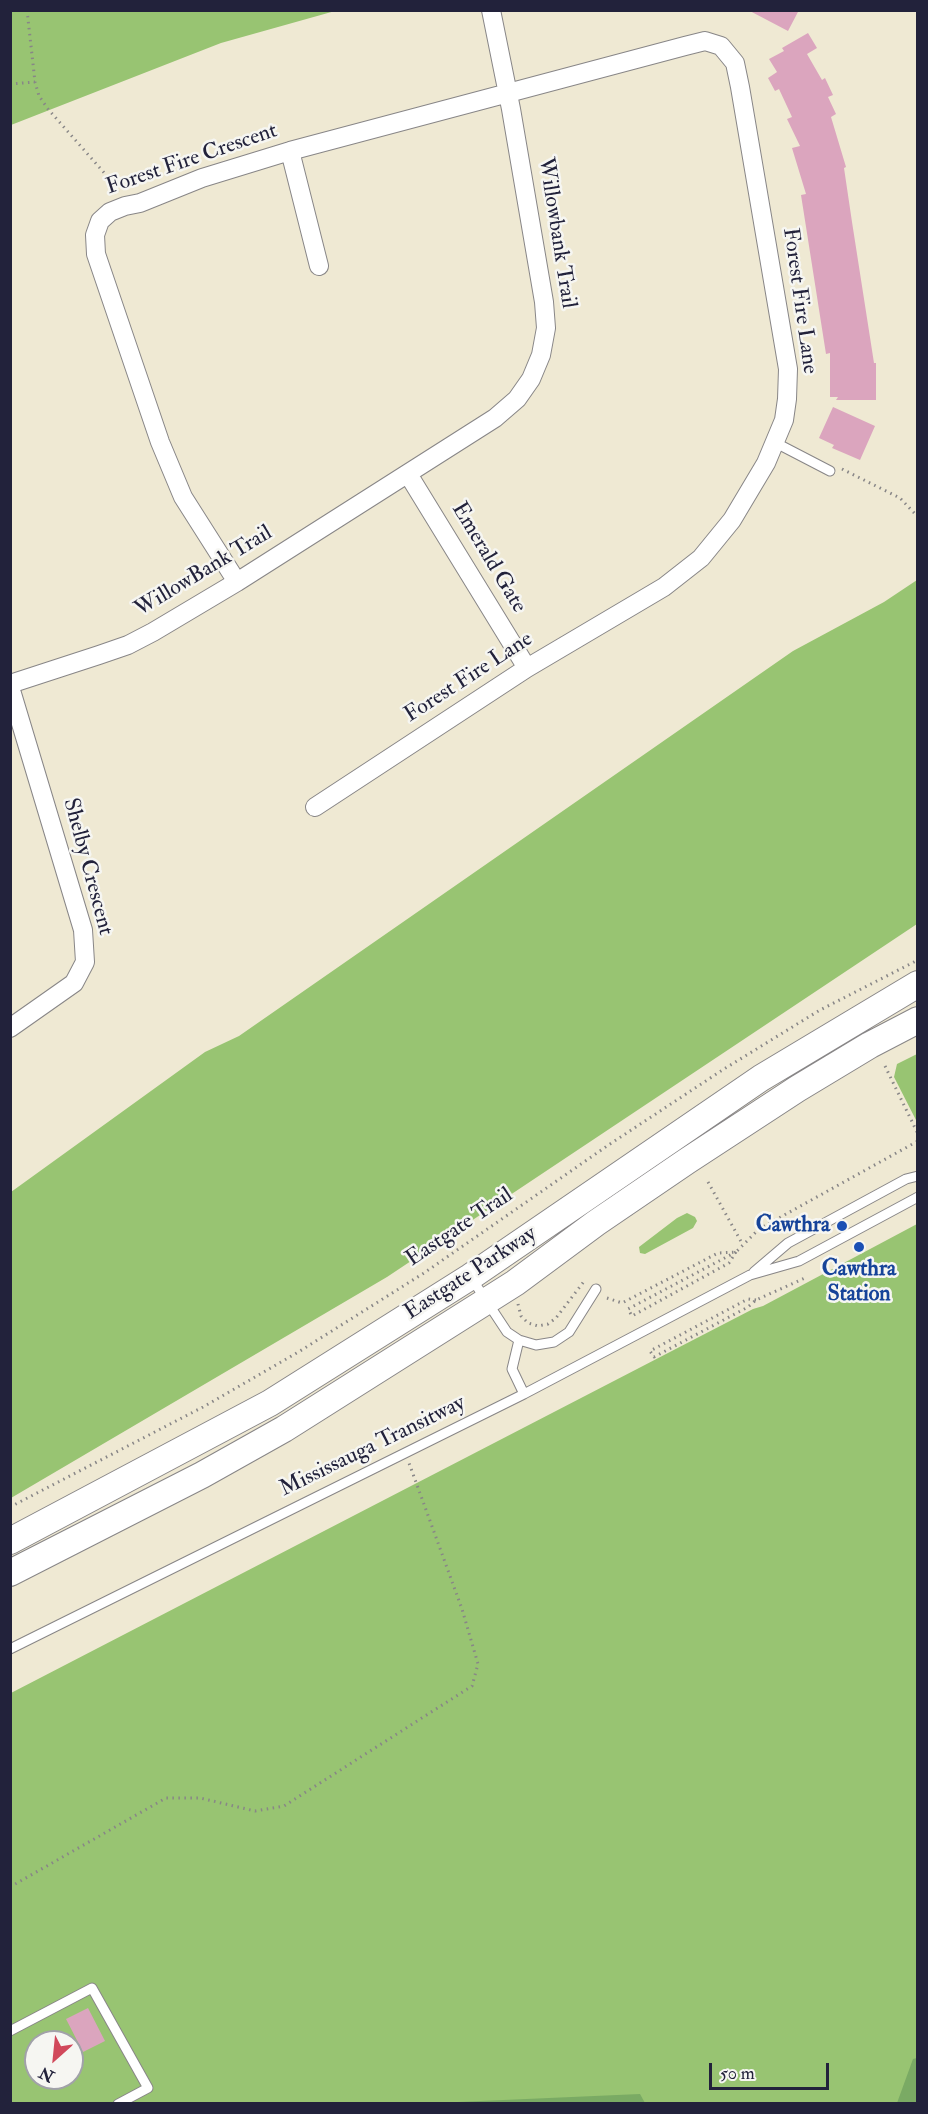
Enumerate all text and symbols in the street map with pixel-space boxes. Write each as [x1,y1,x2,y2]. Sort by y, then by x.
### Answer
street label: Forest Fire Crescent [103,118,281,202]
street label: Willowbank Trail [531,156,581,310]
street label: Forest Fire Lane [776,226,822,376]
street label: Emerald Gate [445,498,531,618]
street label: WillowBank Trail [130,521,278,623]
street label: Forest Fire Lane [400,627,538,729]
street label: Shelby Crescent [56,796,118,938]
street label: Eastgate Trail [402,1183,518,1273]
place label: Cawthra [756,1213,830,1239]
marker: Cawthra [835,1219,849,1233]
street label: Eastgate Parkway [400,1221,542,1327]
marker: Cawthra Station [852,1240,866,1254]
place label: Cawthra Station [822,1257,896,1308]
street label: Mississauga Transitway [276,1391,470,1503]
north arrow [24,2030,84,2090]
scale bar [712,2051,832,2089]
text: N [36,2062,58,2086]
text: 50 m [720,2062,755,2085]

